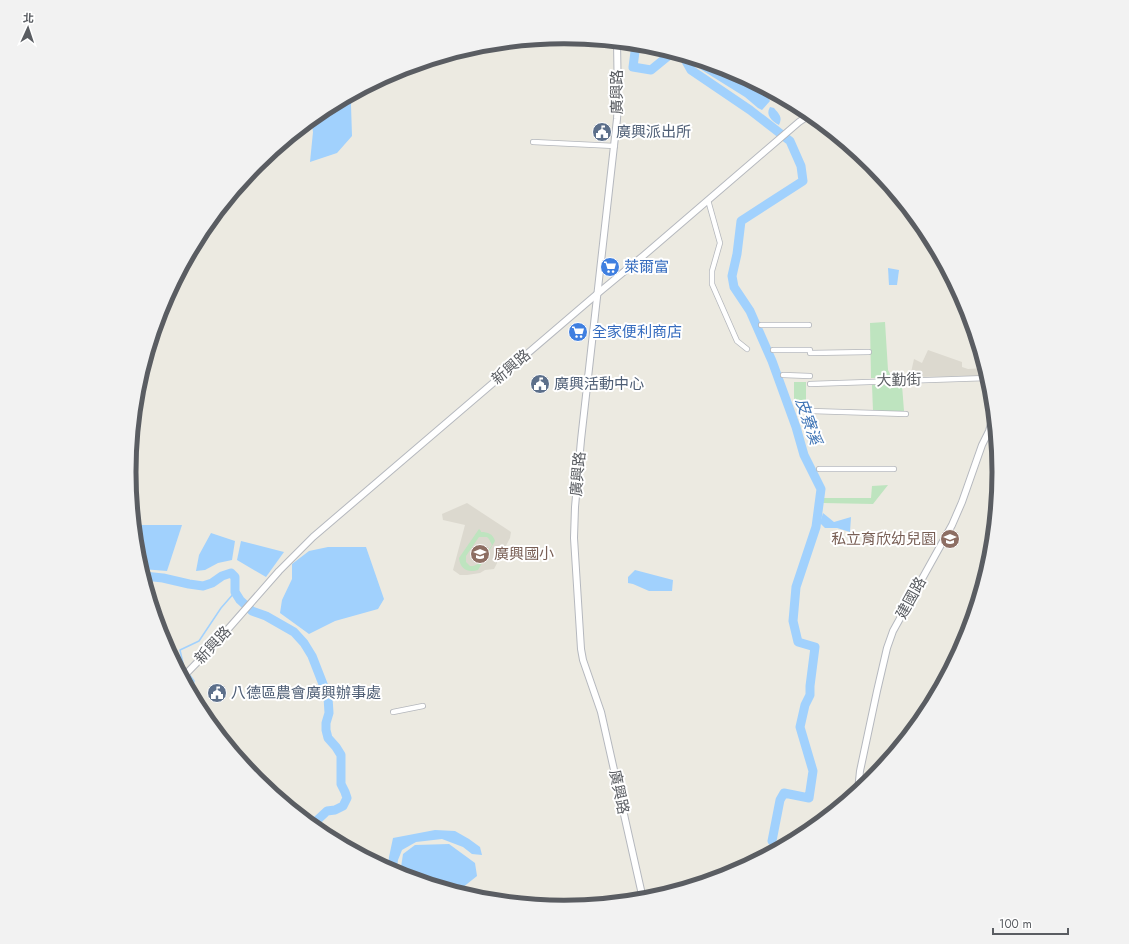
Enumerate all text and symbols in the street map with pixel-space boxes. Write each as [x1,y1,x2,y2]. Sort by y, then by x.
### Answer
north arrow [8,8,48,48]
text: 北 [23,10,34,26]
street label: 廣興路 [606,69,628,115]
public building icon: 廣興派出所 [591,121,613,143]
place label: 廣興派出所 [616,121,691,143]
supermarket icon: 萊爾富 [599,256,621,278]
place label: 萊爾富 [624,256,669,278]
supermarket icon: 全家便利商店 [567,321,589,343]
place label: 全家便利商店 [592,321,682,343]
street label: 新興路 [487,344,535,390]
street label: 大勤街 [876,369,922,391]
public building icon: 廣興活動中心 [529,373,551,395]
place label: 廣興活動中心 [554,373,644,395]
water label: 皮寮溪 [790,395,828,449]
street label: 廣興路 [565,451,591,497]
place label: 私立育欣幼兒園 [831,528,936,550]
school or university icon: 私立育欣幼兒園 [939,528,961,550]
school or university icon: 廣興國小 [469,543,491,565]
place label: 廣興國小 [494,543,554,565]
street label: 建國路 [890,573,932,623]
street label: 新興路 [190,621,236,669]
public building icon: 八德區農會廣興辦事處 [206,682,228,704]
place label: 八德區農會廣興辦事處 [231,682,381,704]
street label: 廣興路 [604,768,634,816]
scale bar [993,910,1068,936]
text: 100 m [999,915,1032,933]

